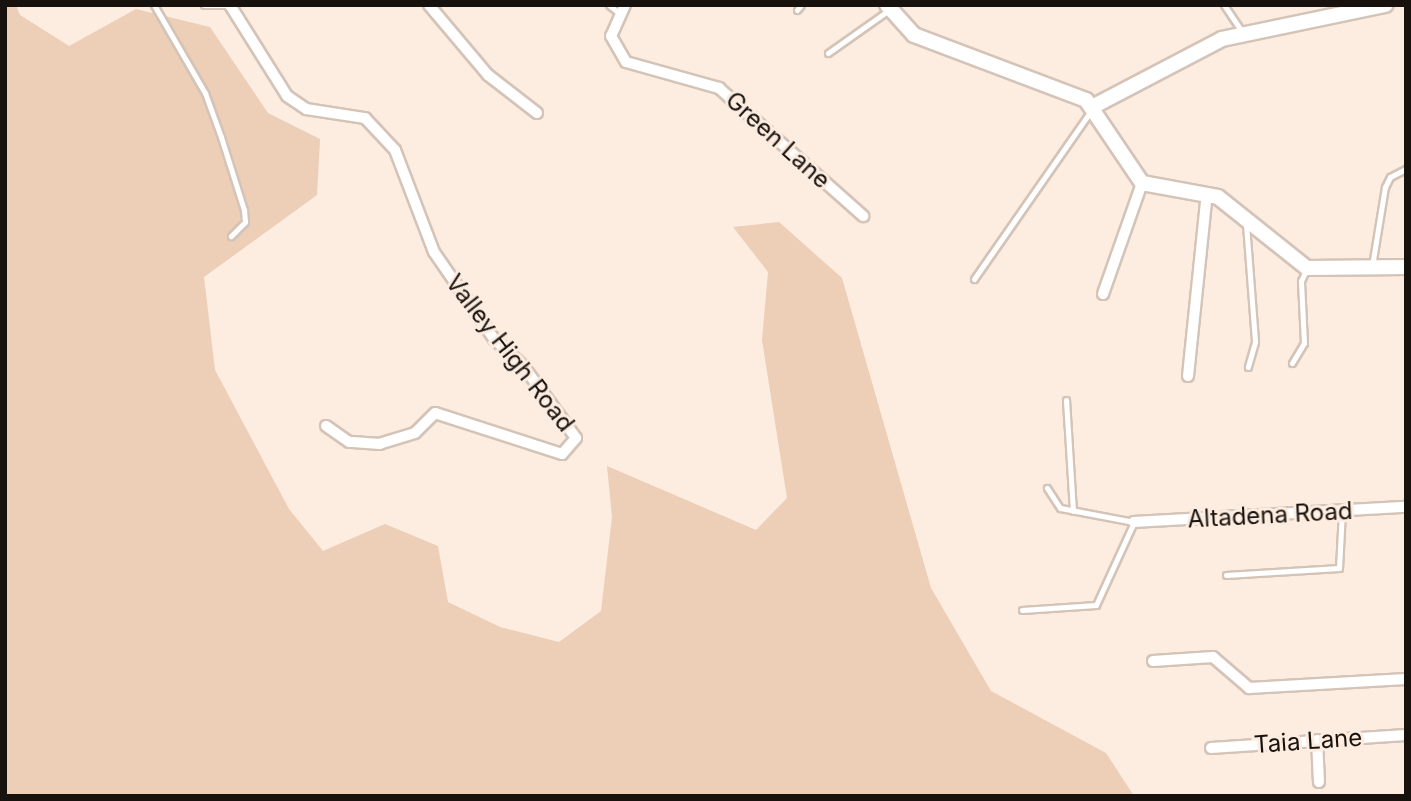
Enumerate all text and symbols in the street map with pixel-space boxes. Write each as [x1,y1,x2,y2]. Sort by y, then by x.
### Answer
street label: Green Lane [720,86,836,194]
street label: Valley High Road [440,269,580,437]
street label: Altadena Road [1187,496,1353,534]
street label: Taia Lane [1253,723,1363,759]

